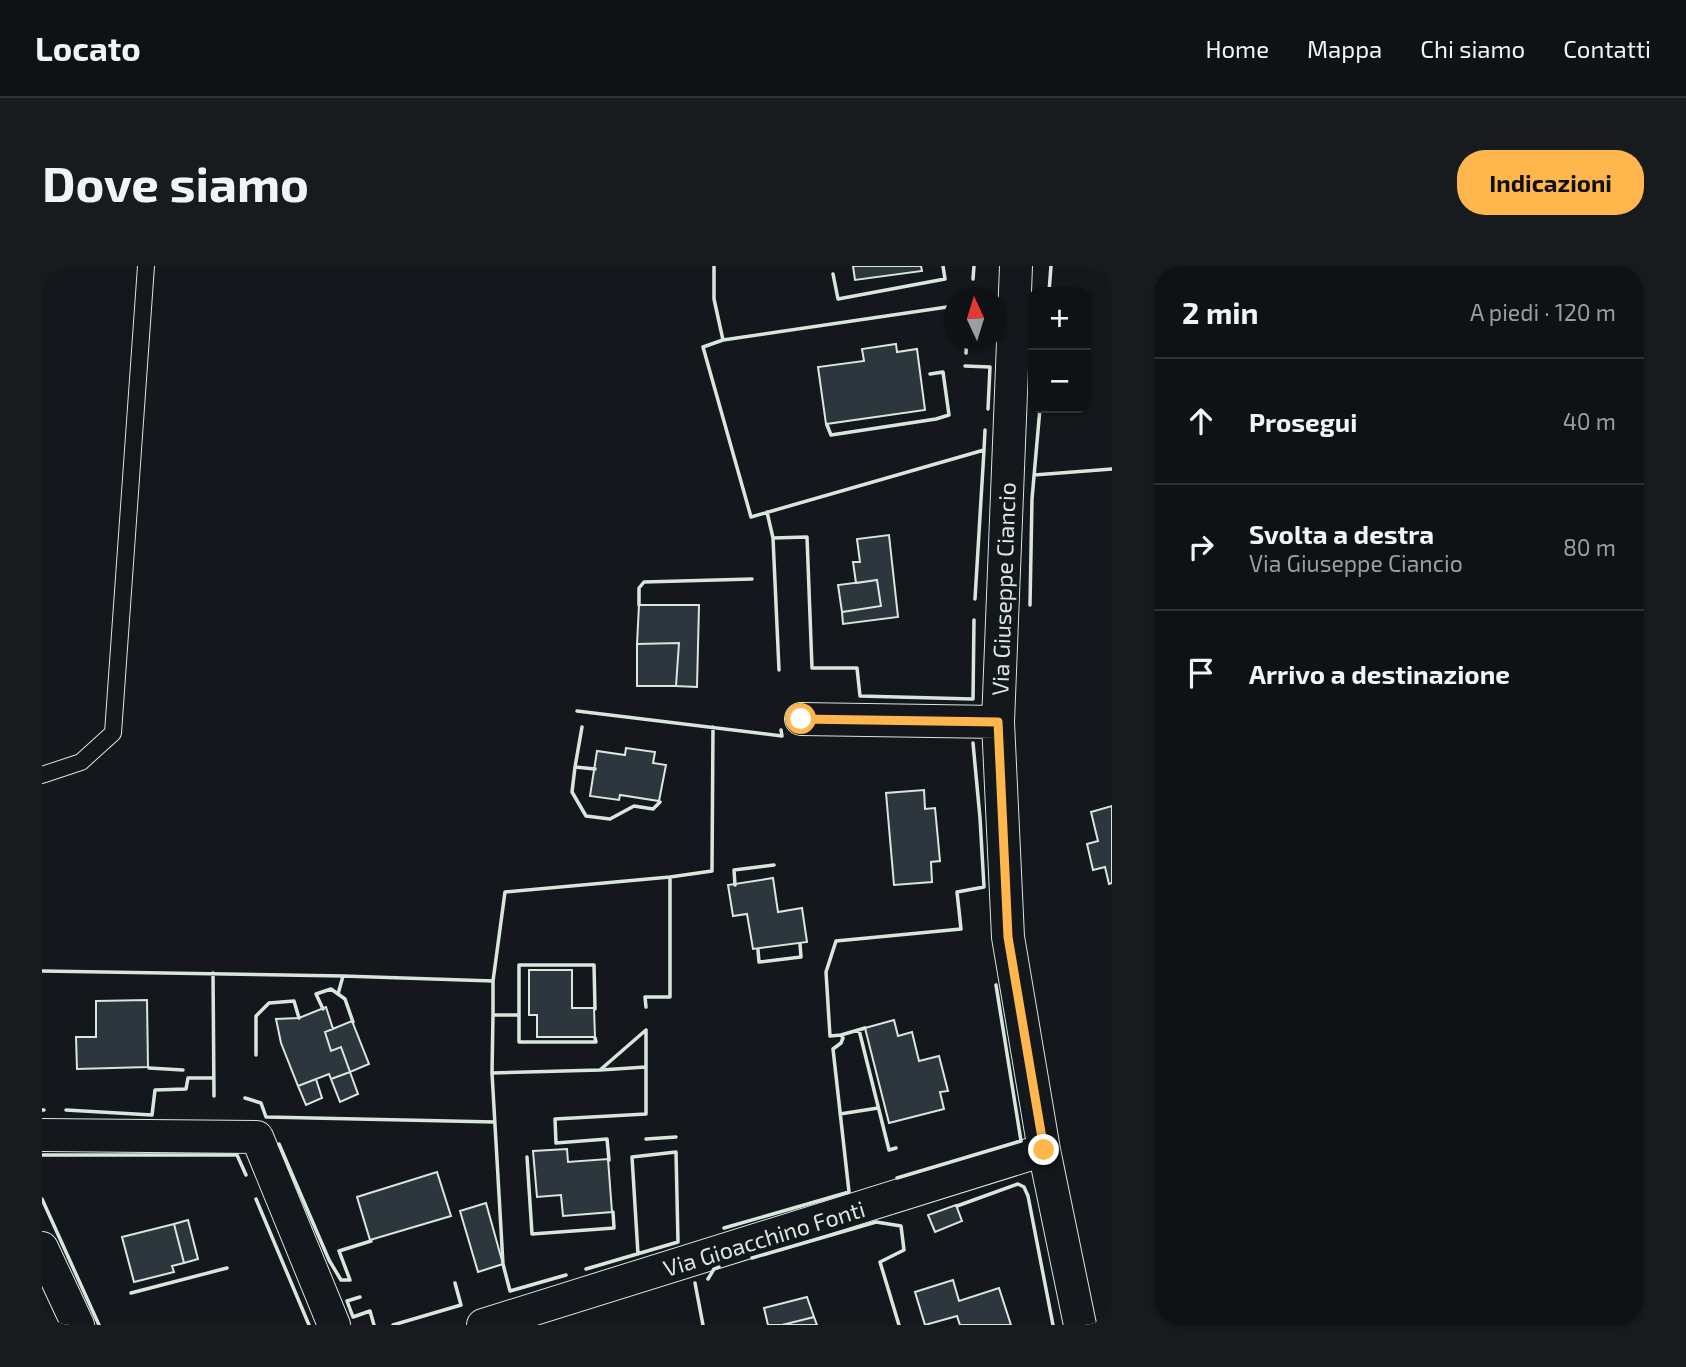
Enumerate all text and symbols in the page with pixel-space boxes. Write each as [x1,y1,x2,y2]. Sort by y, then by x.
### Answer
text: Locato [35,28,141,68]
text: Home [1205,34,1269,63]
text: Mappa [1307,34,1382,63]
text: Chi siamo [1420,34,1525,63]
text: Contatti [1563,34,1651,63]
button: Indicazioni [1457,150,1644,215]
text: Dove siamo [42,153,309,212]
north arrow [944,287,1007,350]
map controls [1028,287,1091,413]
button: + [1028,287,1091,350]
text: 2 min [1182,294,1259,330]
text: A piedi · 120 m [1470,298,1616,326]
button: − [1028,350,1091,413]
icon: ahead [1182,402,1220,440]
text: Prosegui [1249,406,1357,437]
text: 40 m [1563,407,1616,435]
street label: Via Giuseppe Ciancio [985,482,1021,696]
text: Svolta a destra [1249,518,1434,549]
icon: right [1182,528,1220,566]
text: 80 m [1563,533,1616,561]
text: Via Giuseppe Ciancio [1249,549,1463,577]
icon: arrive [1182,654,1220,692]
text: Arrivo a destinazione [1249,658,1510,689]
route start [785,703,816,734]
route end [1028,1134,1059,1165]
street label: Via Gioacchino Fonti [660,1194,868,1282]

